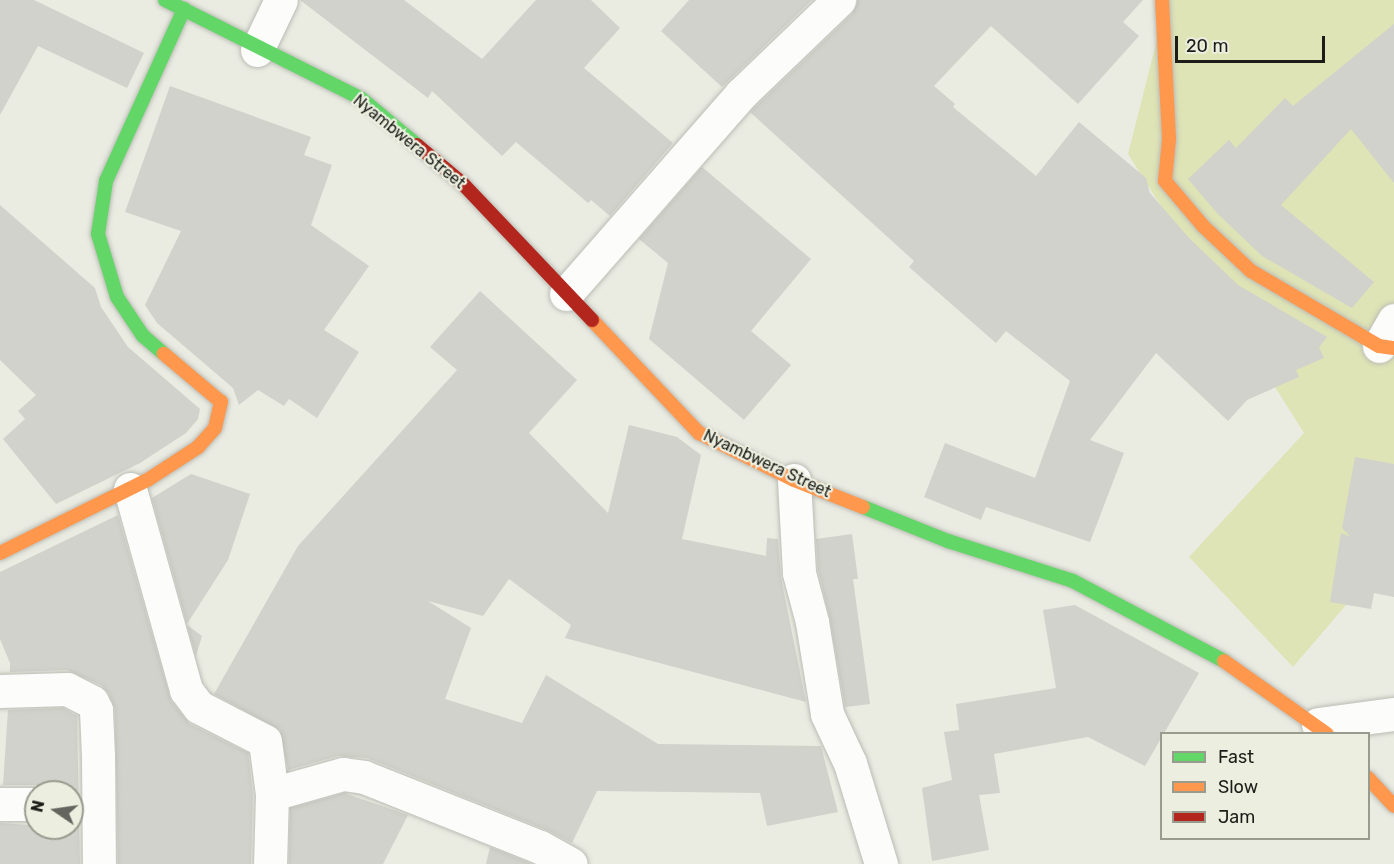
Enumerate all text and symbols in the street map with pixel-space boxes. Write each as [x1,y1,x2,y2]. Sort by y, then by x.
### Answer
scale bar [1178,24,1328,62]
text: 20 m [1186,35,1228,57]
street label: Nyambwera Street [349,91,469,193]
street label: Nyambwera Street [700,426,834,502]
legend [1160,732,1370,840]
text: Fast [1218,746,1254,768]
text: Slow [1218,776,1258,798]
north arrow [24,780,84,840]
text: N [27,799,48,814]
text: Jam [1218,806,1255,828]

